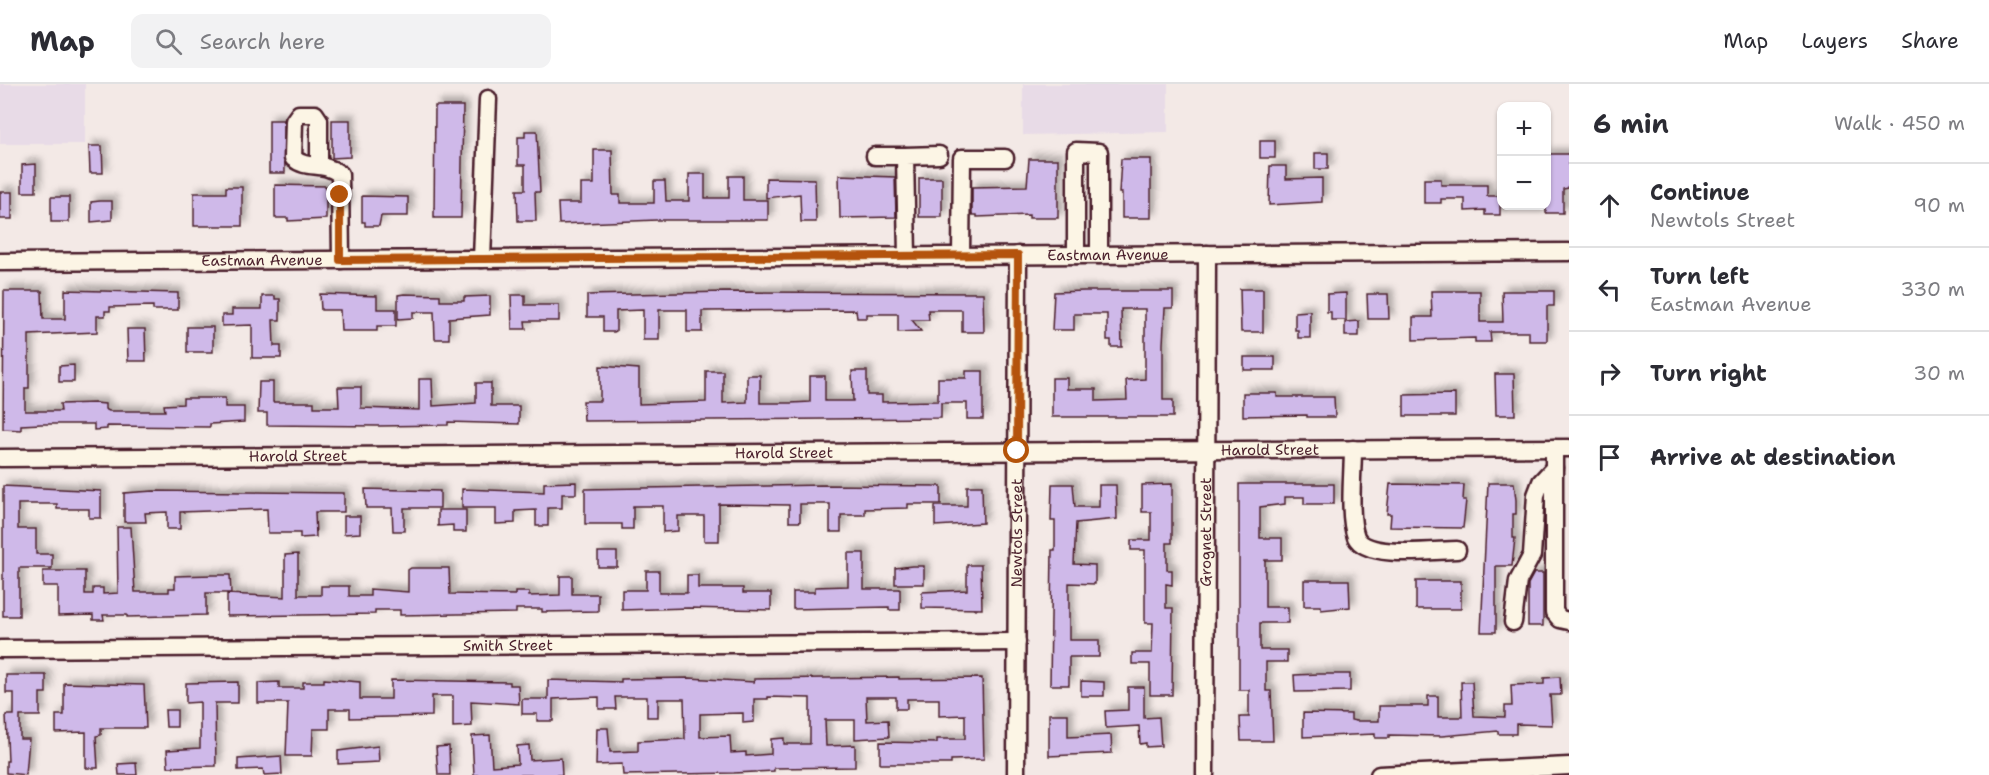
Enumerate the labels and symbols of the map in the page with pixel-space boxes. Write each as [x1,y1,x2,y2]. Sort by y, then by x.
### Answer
route end [326,181,352,207]
street label: Eastman Avenue [1047,245,1169,265]
street label: Eastman Avenue [201,250,323,271]
route start [1003,437,1029,463]
street label: Harold Street [1221,440,1319,460]
street label: Harold Street [735,443,833,463]
street label: Harold Street [249,446,347,466]
street label: Grognet Street [1196,477,1216,587]
street label: Newtols Street [1007,478,1027,588]
street label: Smith Street [463,635,553,656]

